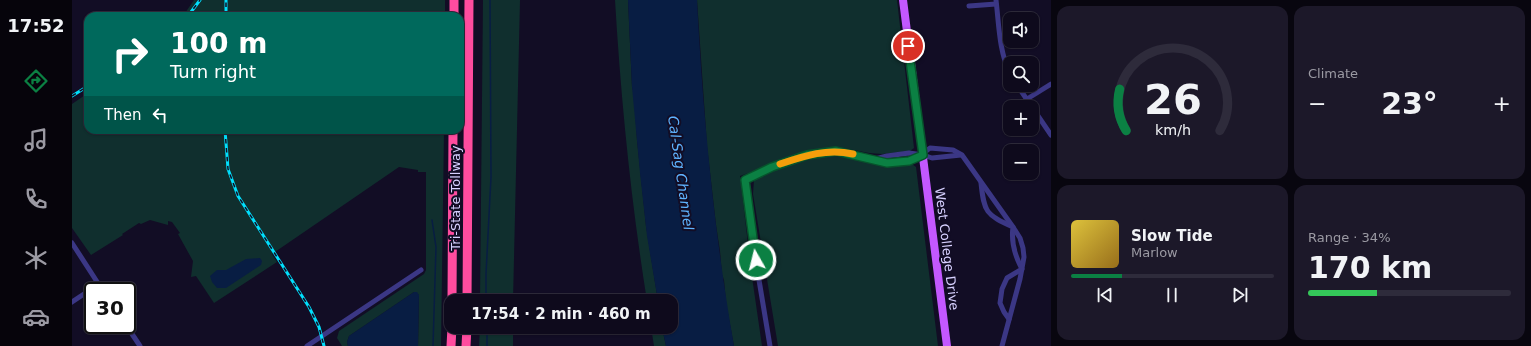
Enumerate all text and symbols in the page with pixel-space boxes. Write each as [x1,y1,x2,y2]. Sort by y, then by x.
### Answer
map controls [1003,12,1039,180]
button: sound [1003,12,1039,48]
text: 17:52 [7,15,65,36]
text: 100 m [170,27,267,60]
icon: right [104,28,156,80]
pin [891,29,925,63]
icon: arrive [897,35,919,57]
button: search [1003,56,1039,92]
text: Turn right [170,61,256,82]
text: Climate [1308,66,1358,81]
icon: directions [22,67,50,95]
text: 26 [1144,74,1201,123]
text: 23° [1381,86,1438,121]
text: − [1308,91,1326,116]
text: + [1493,91,1511,116]
button: + [1003,100,1039,136]
icon: left [149,104,171,126]
text: Then [104,106,141,124]
water label: Cal-Sag Channel [665,115,697,231]
text: km/h [1154,121,1191,137]
icon: music [22,126,50,154]
button: − [1003,144,1039,180]
street label: Tri-State Tollway [448,145,463,252]
icon: phone [22,185,50,213]
street label: West College Drive [932,187,962,311]
text: Slow Tide [1131,227,1213,245]
text: Range · 34% [1308,230,1391,245]
position arrow [735,239,777,281]
icon: climate [22,244,50,272]
text: Marlow [1131,245,1178,260]
text: 170 km [1308,250,1432,285]
speed limit sign: 30 [84,282,136,334]
icon: previous [1094,284,1116,306]
icon: pause [1161,284,1183,306]
icon: next [1229,284,1251,306]
icon: car [22,303,50,331]
text: 17:54 · 2 min · 460 m [471,305,651,323]

